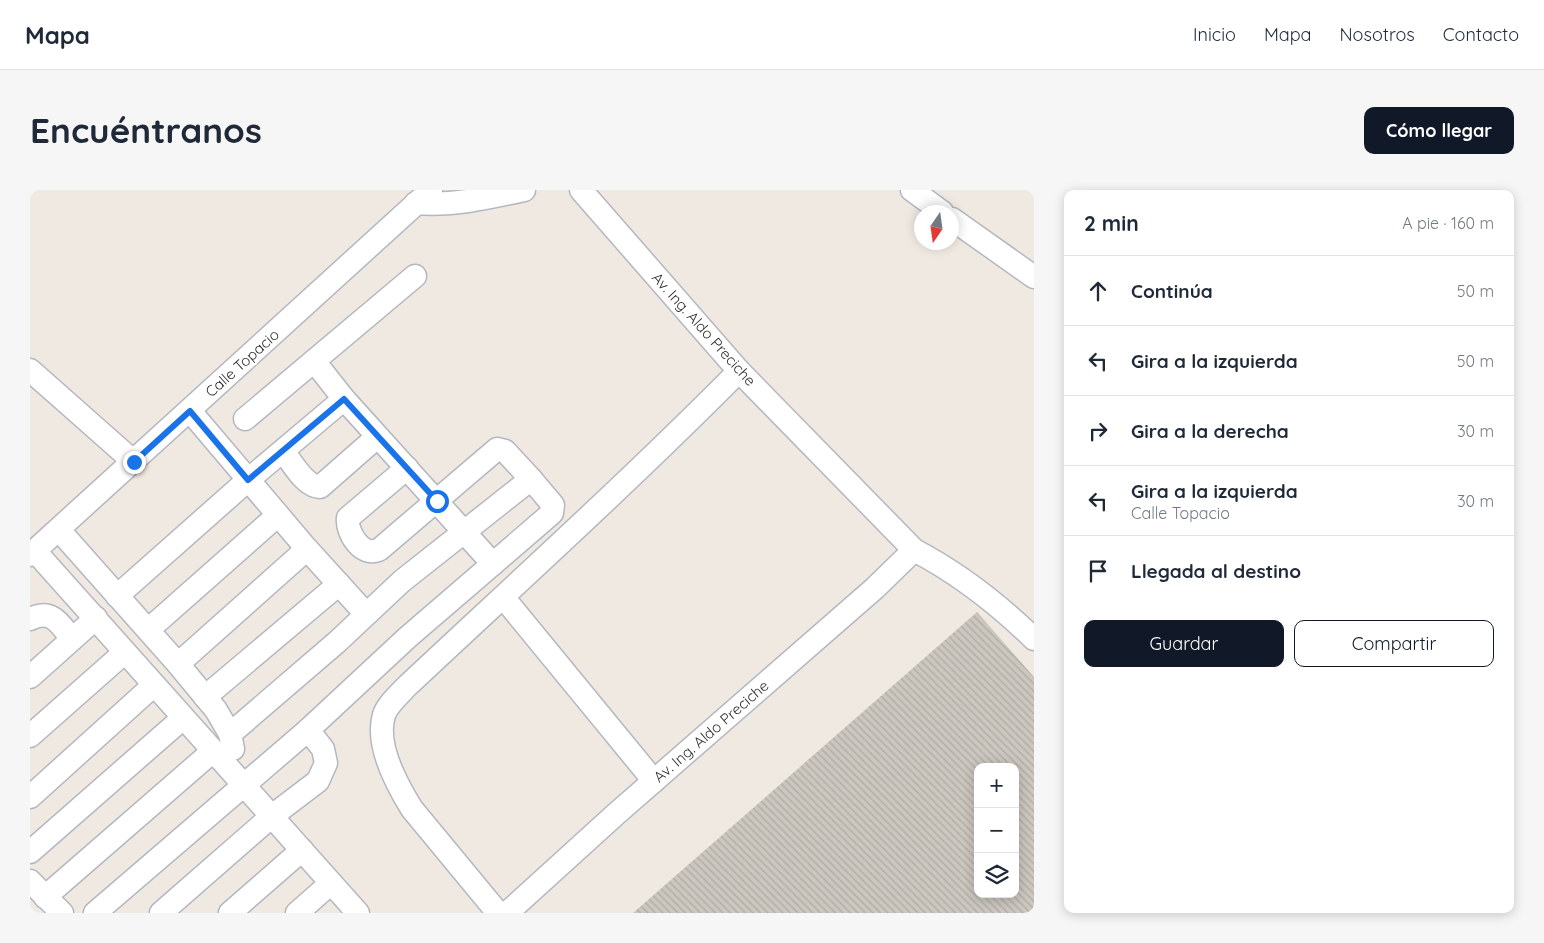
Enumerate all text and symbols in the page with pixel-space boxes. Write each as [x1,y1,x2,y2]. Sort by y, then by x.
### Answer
text: Mapa [25,20,90,50]
text: Inicio [1193,23,1236,46]
text: Mapa [1264,23,1312,46]
text: Nosotros [1340,23,1415,46]
text: Contacto [1443,23,1519,46]
button: Cómo llegar [1364,107,1514,154]
text: Encuéntranos [30,108,262,152]
north arrow [914,205,959,250]
text: 2 min [1084,210,1139,236]
text: A pie · 160 m [1402,213,1494,233]
street label: Av. Ing. Aldo Preciche [648,268,760,390]
icon: ahead [1084,277,1112,305]
text: Continúa [1131,279,1213,303]
text: 50 m [1457,281,1494,301]
street label: Calle Topacio [201,325,283,401]
icon: left [1084,347,1112,375]
text: Gira a la izquierda [1131,349,1298,373]
text: 50 m [1457,351,1494,371]
icon: right [1084,417,1112,445]
text: Gira a la derecha [1131,419,1289,443]
text: 30 m [1457,421,1494,441]
route end [123,451,146,474]
text: Gira a la izquierda [1131,479,1298,503]
icon: left [1084,487,1112,515]
route start [426,490,449,513]
text: 30 m [1457,491,1494,511]
text: Calle Topacio [1131,503,1230,523]
icon: arrive [1084,557,1112,585]
text: Llegada al destino [1131,559,1301,583]
button: Guardar [1084,620,1284,667]
button: Compartir [1294,620,1494,667]
street label: Av. Ing. Aldo Preciche [649,676,773,786]
map controls [974,763,1019,898]
button: + [974,763,1019,808]
button: − [974,808,1019,853]
button: layers [974,853,1019,898]

